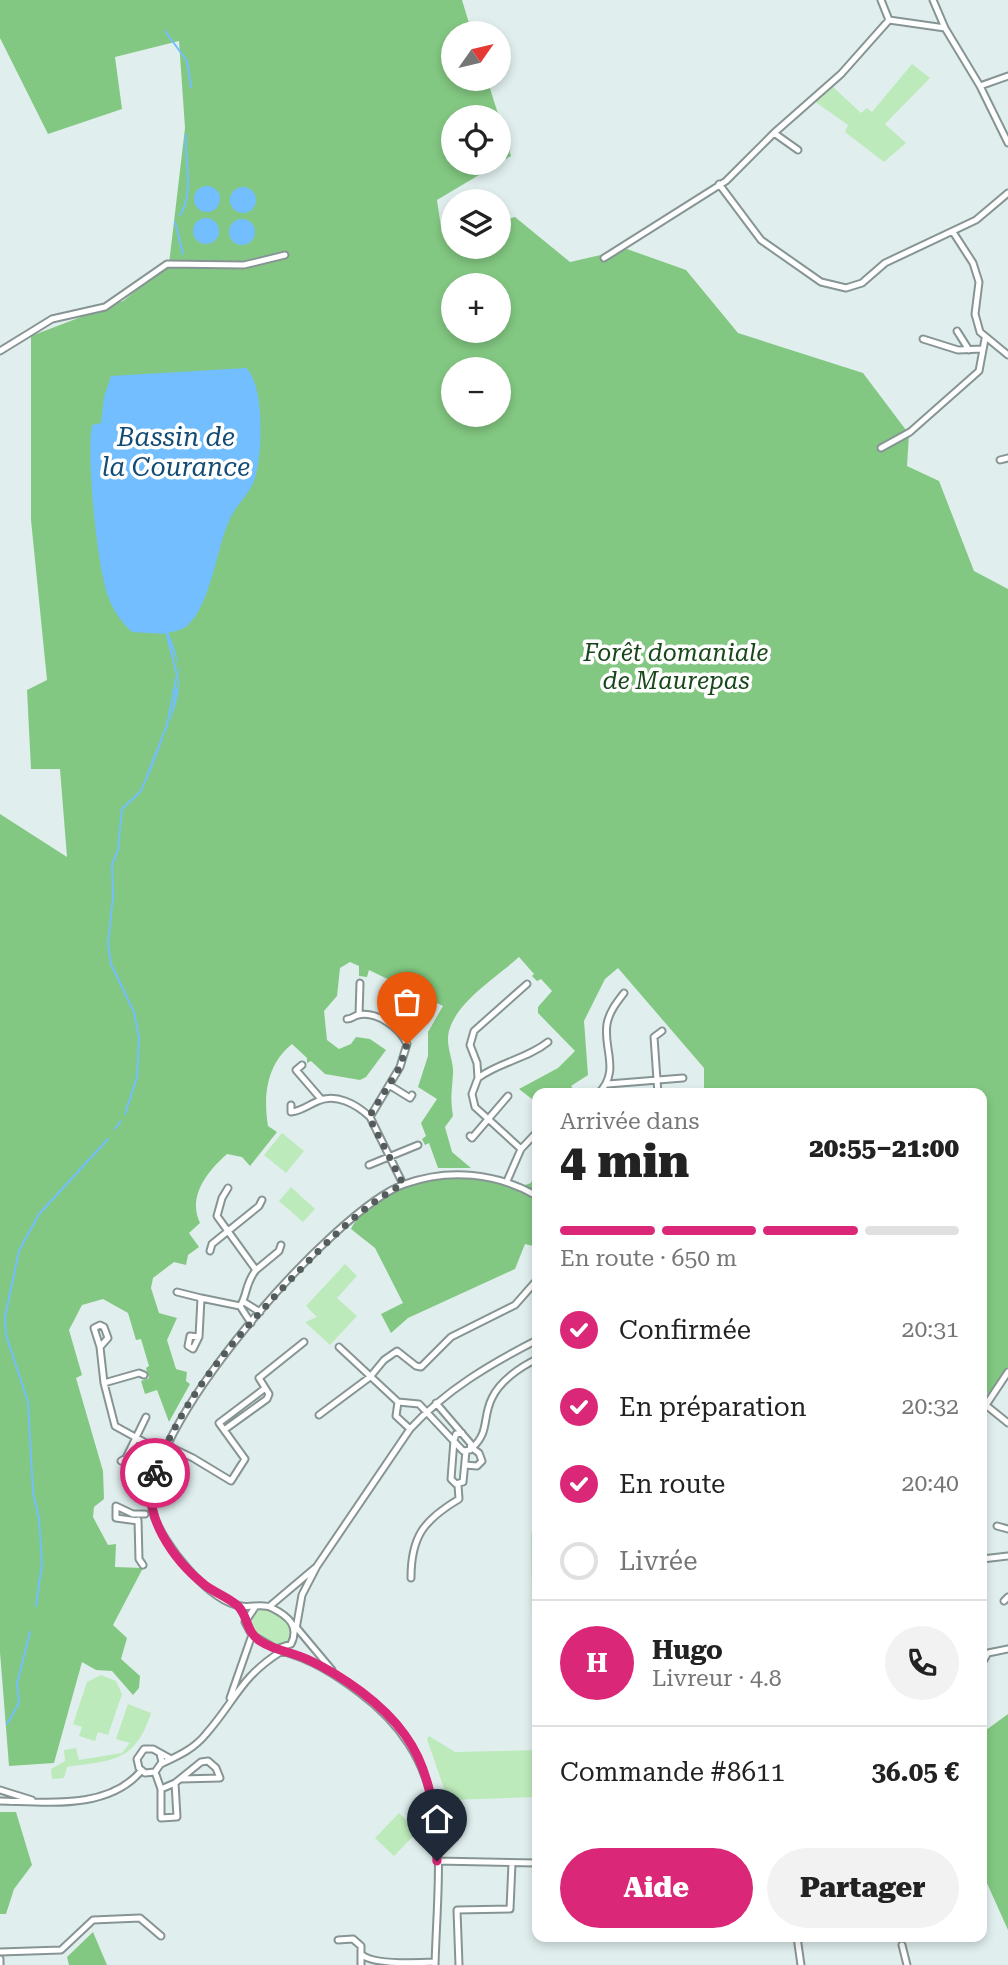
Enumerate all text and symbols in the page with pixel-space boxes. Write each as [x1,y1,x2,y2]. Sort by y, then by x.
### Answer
north arrow [441,21,511,91]
map controls [441,21,511,427]
button: locate [441,105,511,175]
button: layers [441,189,511,259]
button: + [441,273,511,343]
button: − [441,357,511,427]
water label: Bassin de la Courance [102,422,250,482]
park label: Forêt domaniale de Maurepas [583,639,768,695]
pin [377,972,437,1044]
icon: bag [388,983,426,1021]
text: Arrivée dans [560,1108,699,1135]
text: 20:55–21:00 [809,1133,959,1163]
text: 4 min [560,1134,689,1188]
text: En route · 650 m [560,1245,737,1272]
icon: check [560,1311,598,1349]
text: Confirmée [619,1315,751,1345]
text: 20:31 [902,1316,959,1343]
icon: check [560,1388,598,1426]
text: En préparation [619,1392,807,1422]
text: 20:32 [902,1393,959,1420]
courier [120,1438,190,1508]
icon: bike [136,1454,174,1492]
icon: check [560,1465,598,1503]
text: En route [619,1469,725,1499]
text: 20:40 [902,1470,959,1497]
text: Livrée [619,1546,698,1576]
button: phone [885,1626,959,1700]
text: Hugo [652,1635,723,1665]
text: H [586,1648,608,1678]
text: Livreur · 4.8 [652,1665,782,1692]
text: Commande #8611 [560,1757,785,1787]
text: 36.05 € [871,1757,959,1787]
pin [407,1789,467,1861]
icon: home [418,1800,456,1838]
button: Aide [560,1848,753,1928]
button: Partager [767,1848,959,1928]

